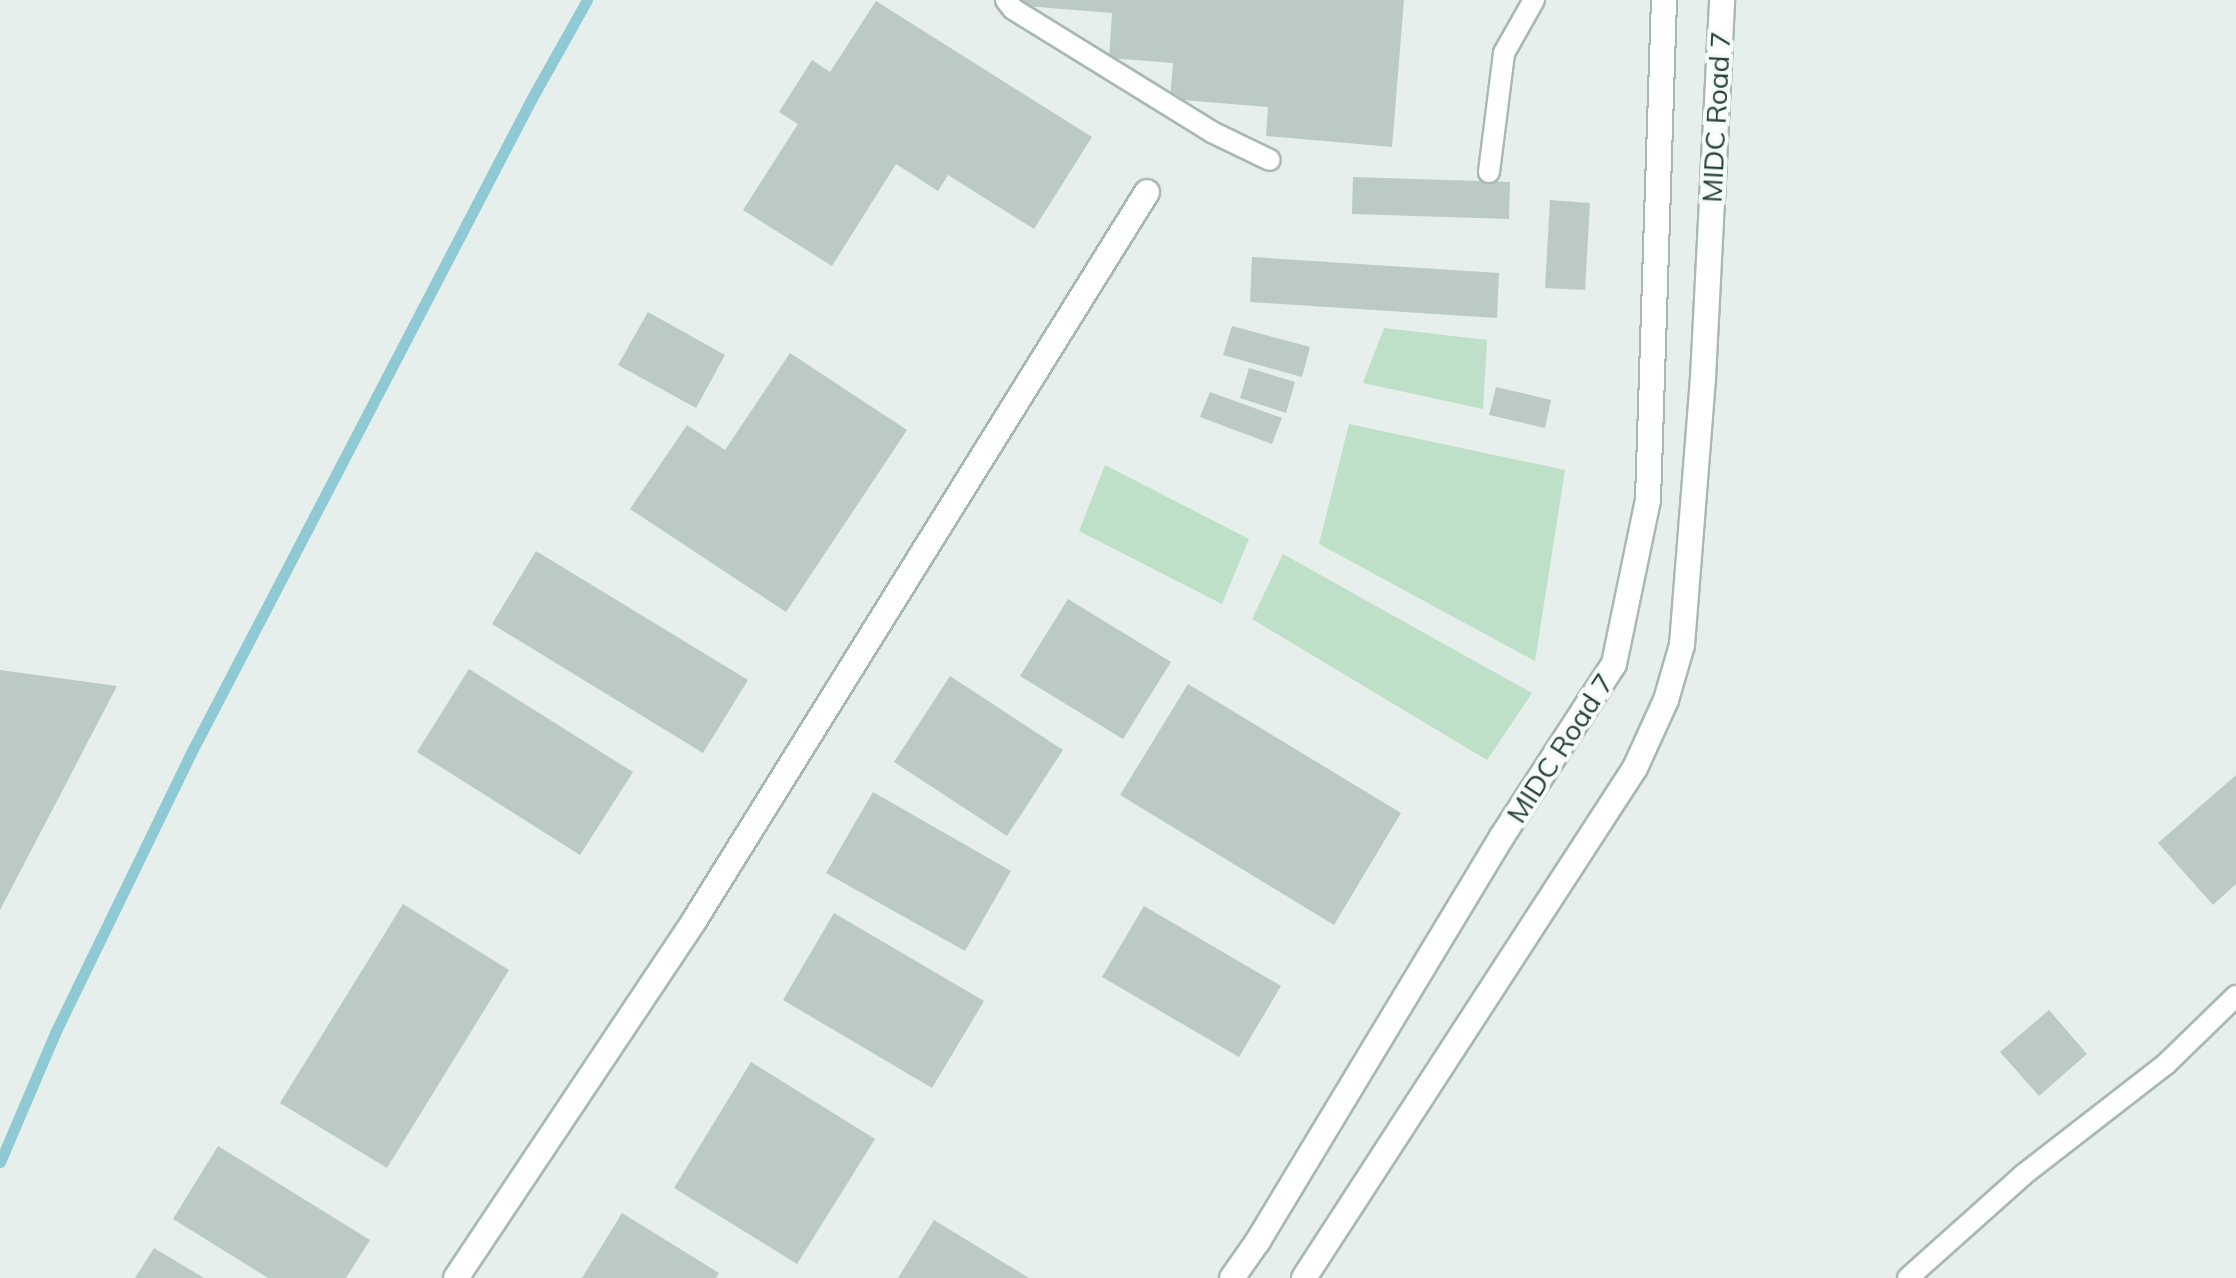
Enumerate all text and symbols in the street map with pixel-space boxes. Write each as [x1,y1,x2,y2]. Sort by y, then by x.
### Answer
street label: MIDC Road 7 [1695,31,1737,203]
street label: MIDC Road 7 [1499,667,1621,829]

